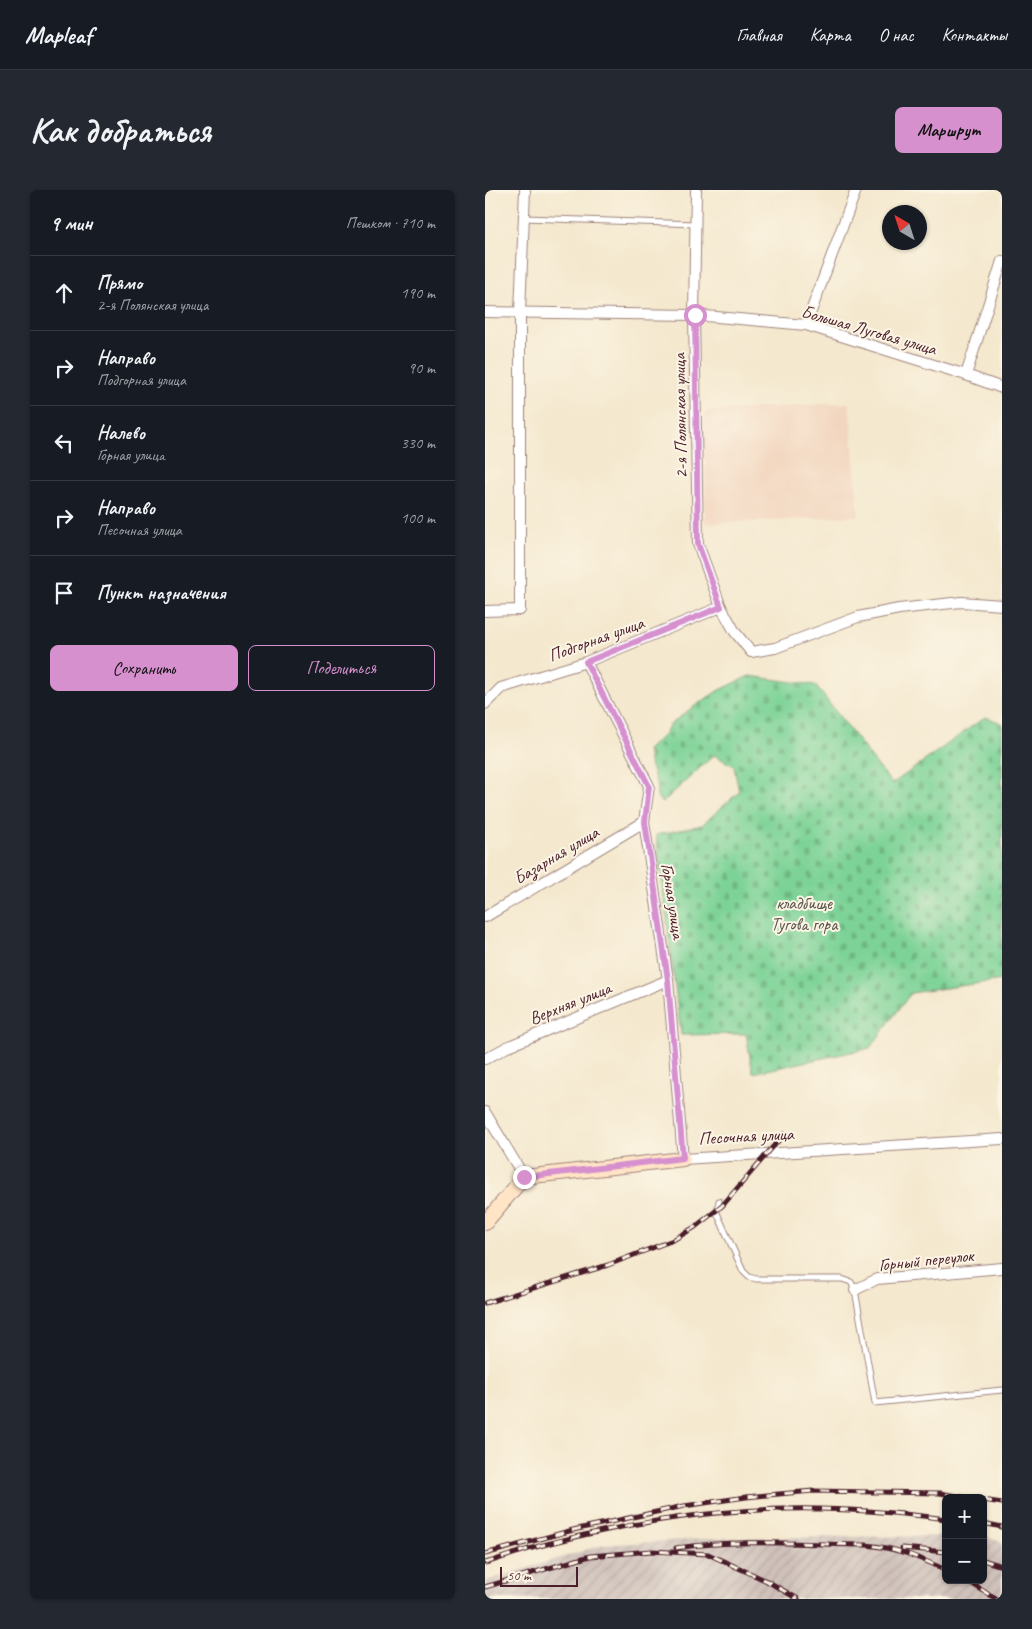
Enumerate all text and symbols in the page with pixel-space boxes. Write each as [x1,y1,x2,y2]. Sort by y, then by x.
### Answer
text: Mapleaf [25,20,92,50]
text: Главная [737,24,782,46]
text: Карта [810,24,851,46]
text: О нас [879,24,914,46]
text: Контакты [942,24,1007,46]
button: Маршрут [895,107,1002,153]
text: Как добраться [30,108,211,153]
north arrow [882,205,927,250]
text: 9 мин [50,210,92,236]
text: Пешком · 710 m [346,213,435,233]
text: Прямо [97,271,142,295]
icon: ahead [50,279,78,307]
text: 190 m [401,283,435,303]
text: 2-я Полянская улица [97,295,208,315]
street label: Большая Луговая улица [799,300,940,360]
route start [684,304,707,327]
text: Направо [97,346,155,370]
street label: 2-я Полянская улица [668,351,692,479]
icon: right [50,354,78,382]
text: 90 m [408,358,435,378]
text: Подгорная улица [97,370,186,390]
text: Налево [97,421,145,445]
icon: left [50,429,78,457]
text: 330 m [401,433,435,453]
text: Горная улица [97,445,165,465]
text: Направо [97,496,155,520]
icon: right [50,504,78,532]
text: 100 m [401,508,435,528]
text: Песочная улица [97,520,182,540]
icon: arrive [50,579,78,607]
text: Пункт назначения [97,581,226,605]
street label: Подгорная улица [545,611,648,666]
button: Сохранить [50,645,238,691]
button: Поделиться [248,645,435,691]
street label: Базарная улица [509,820,604,890]
street label: Горная улица [656,862,690,942]
park label: кладбище Тугова гора [771,892,839,935]
street label: Верхняя улица [526,976,616,1029]
street label: Песочная улица [698,1122,795,1149]
route end [513,1166,536,1189]
street label: Горный переулок [878,1244,977,1276]
map controls [942,1494,987,1584]
button: + [942,1494,987,1539]
button: − [942,1539,987,1584]
scale bar [500,1564,577,1587]
text: 50 m [507,1567,531,1584]

